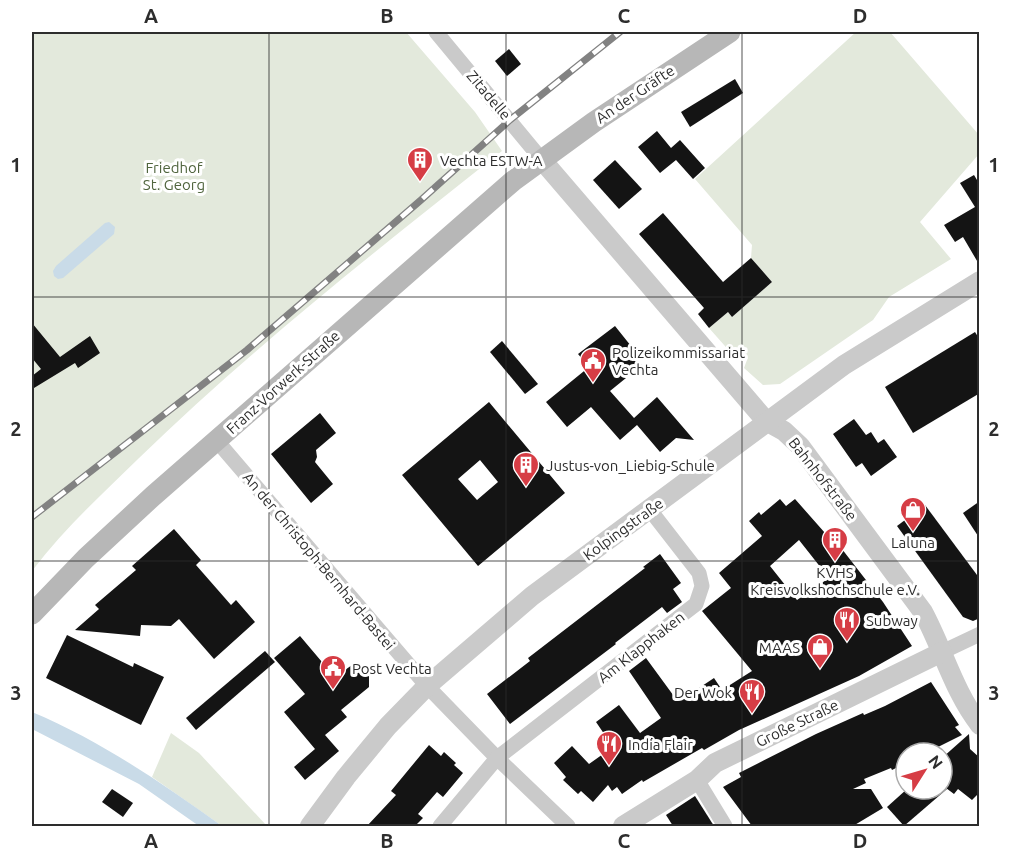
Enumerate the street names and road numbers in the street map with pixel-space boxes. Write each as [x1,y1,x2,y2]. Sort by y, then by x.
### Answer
street label: An der Gräfte [592,61,678,127]
street label: Zitadelle [464,67,514,123]
street label: Franz-Vorwerk-Straße [223,327,343,437]
street label: Bahnhofstraße [785,434,861,524]
street label: An der Christoph-Bernhard-Bastei [240,469,398,653]
street label: Kolpingstraße [580,494,666,564]
street label: Am Klapphaken [594,608,688,686]
street label: Große Straße [753,696,841,750]

